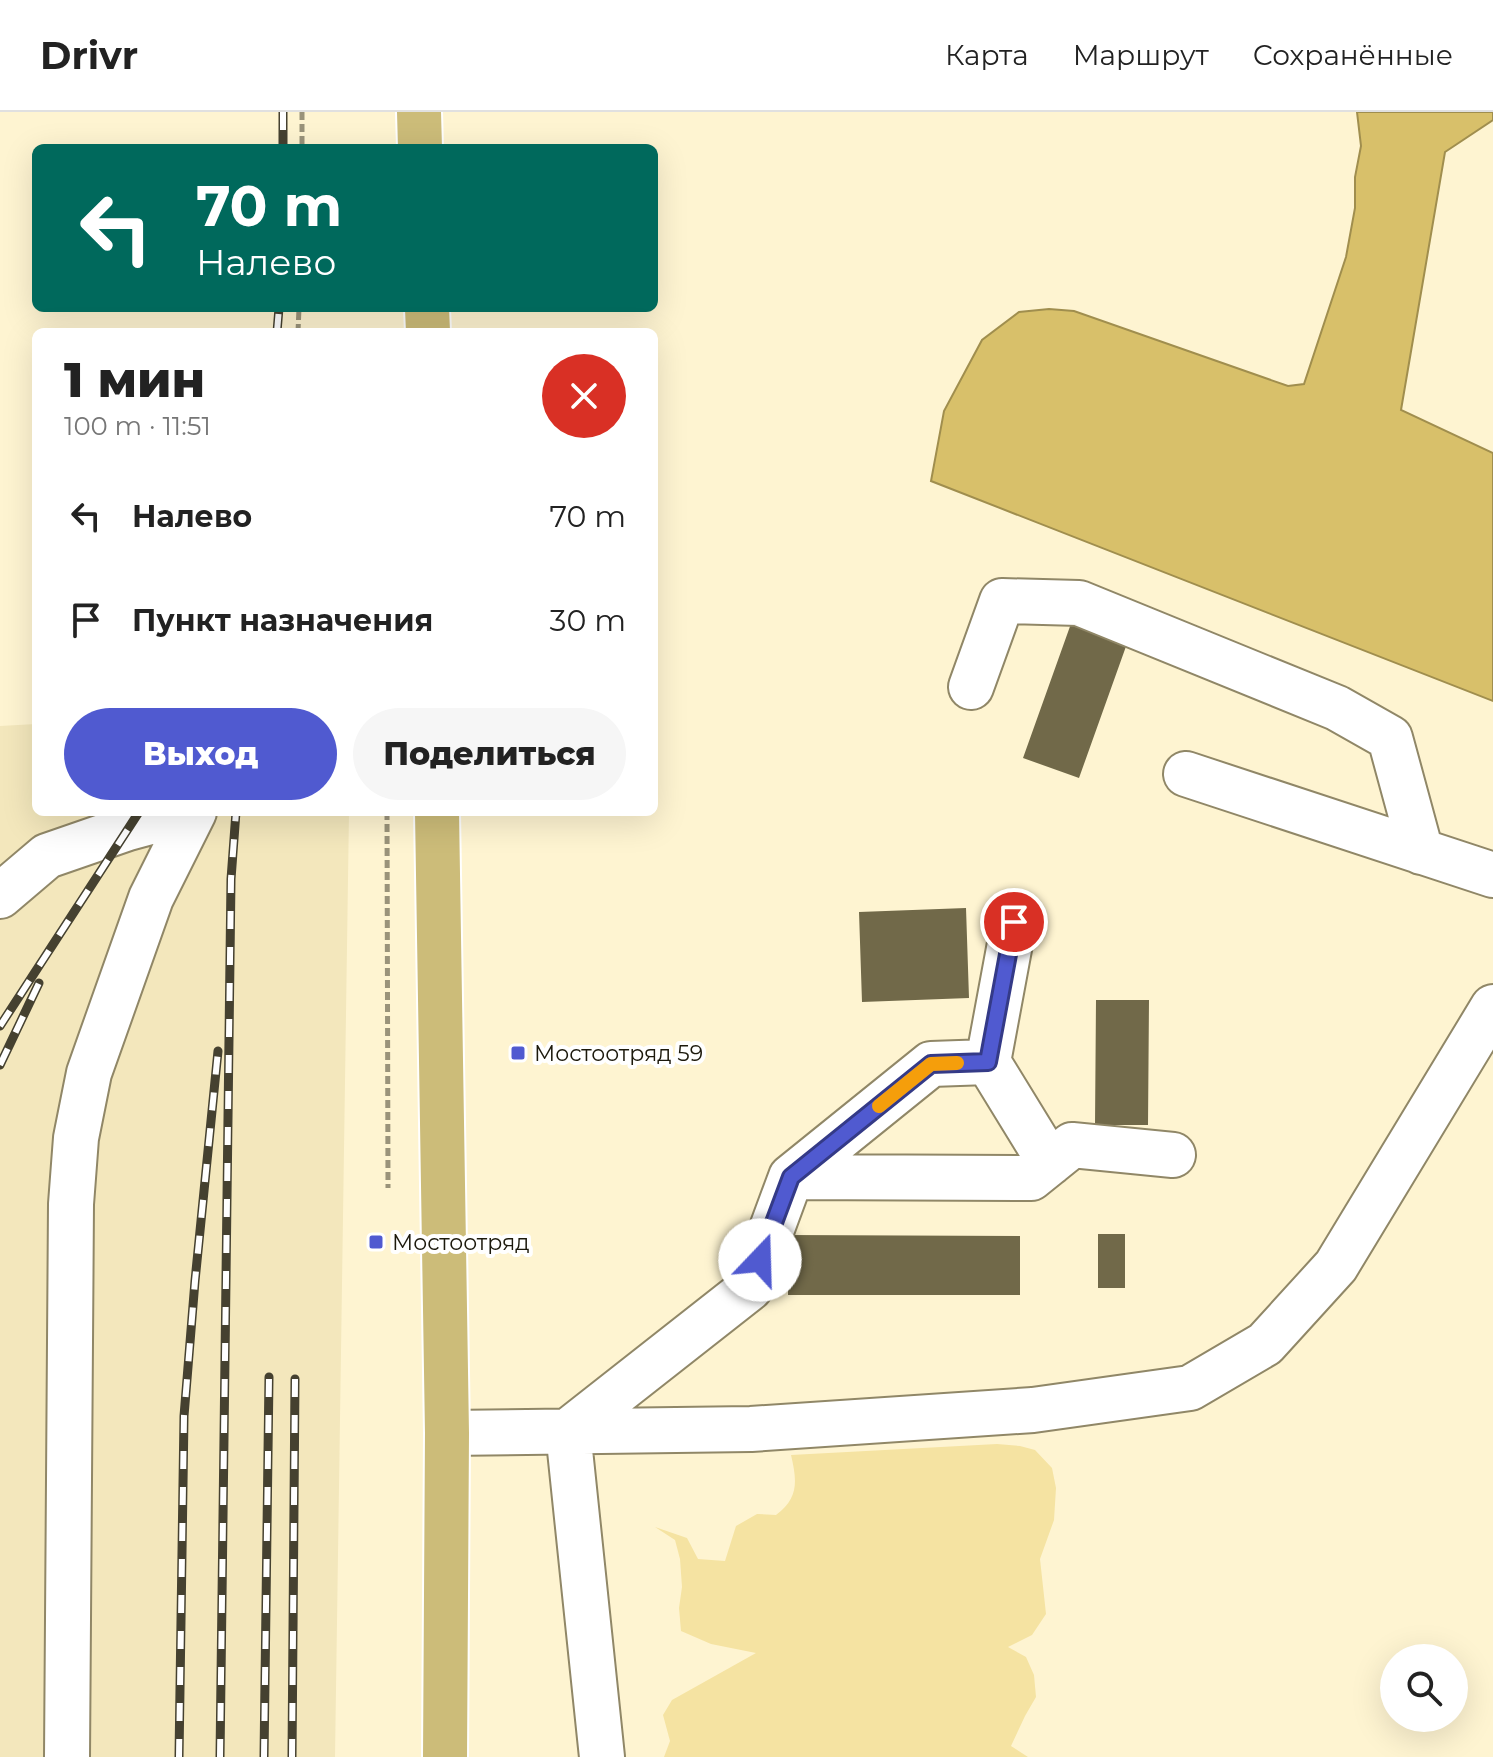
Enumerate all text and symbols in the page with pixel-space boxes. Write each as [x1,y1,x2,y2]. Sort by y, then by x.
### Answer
text: Drivr [40,32,138,79]
text: Карта [945,38,1029,72]
text: Маршрут [1073,38,1209,72]
text: Сохранённые [1253,38,1453,72]
text: 70 m [196,172,342,240]
icon: left [64,176,168,280]
text: Налево [196,240,336,284]
text: 1 мин [64,351,205,409]
button: close [542,354,626,438]
text: 100 m · 11:51 [64,410,211,442]
icon: left [64,494,108,538]
text: Налево [132,498,252,535]
text: 70 m [549,498,626,535]
icon: arrive [64,598,108,642]
text: Пункт назначения [132,602,433,639]
text: 30 m [550,602,626,639]
button: Выход [64,708,337,800]
button: Поделиться [353,708,626,800]
pin [980,888,1048,956]
icon: arrive [992,900,1036,944]
place label: Мостоотряд 59 [534,1040,703,1067]
marker: Мостоотряд 59 [509,1044,527,1062]
position arrow [718,1218,802,1302]
place label: Мостоотряд [392,1229,530,1256]
marker: Мостоотряд [367,1233,385,1251]
map controls [1380,1644,1468,1732]
button: search [1380,1644,1468,1732]

